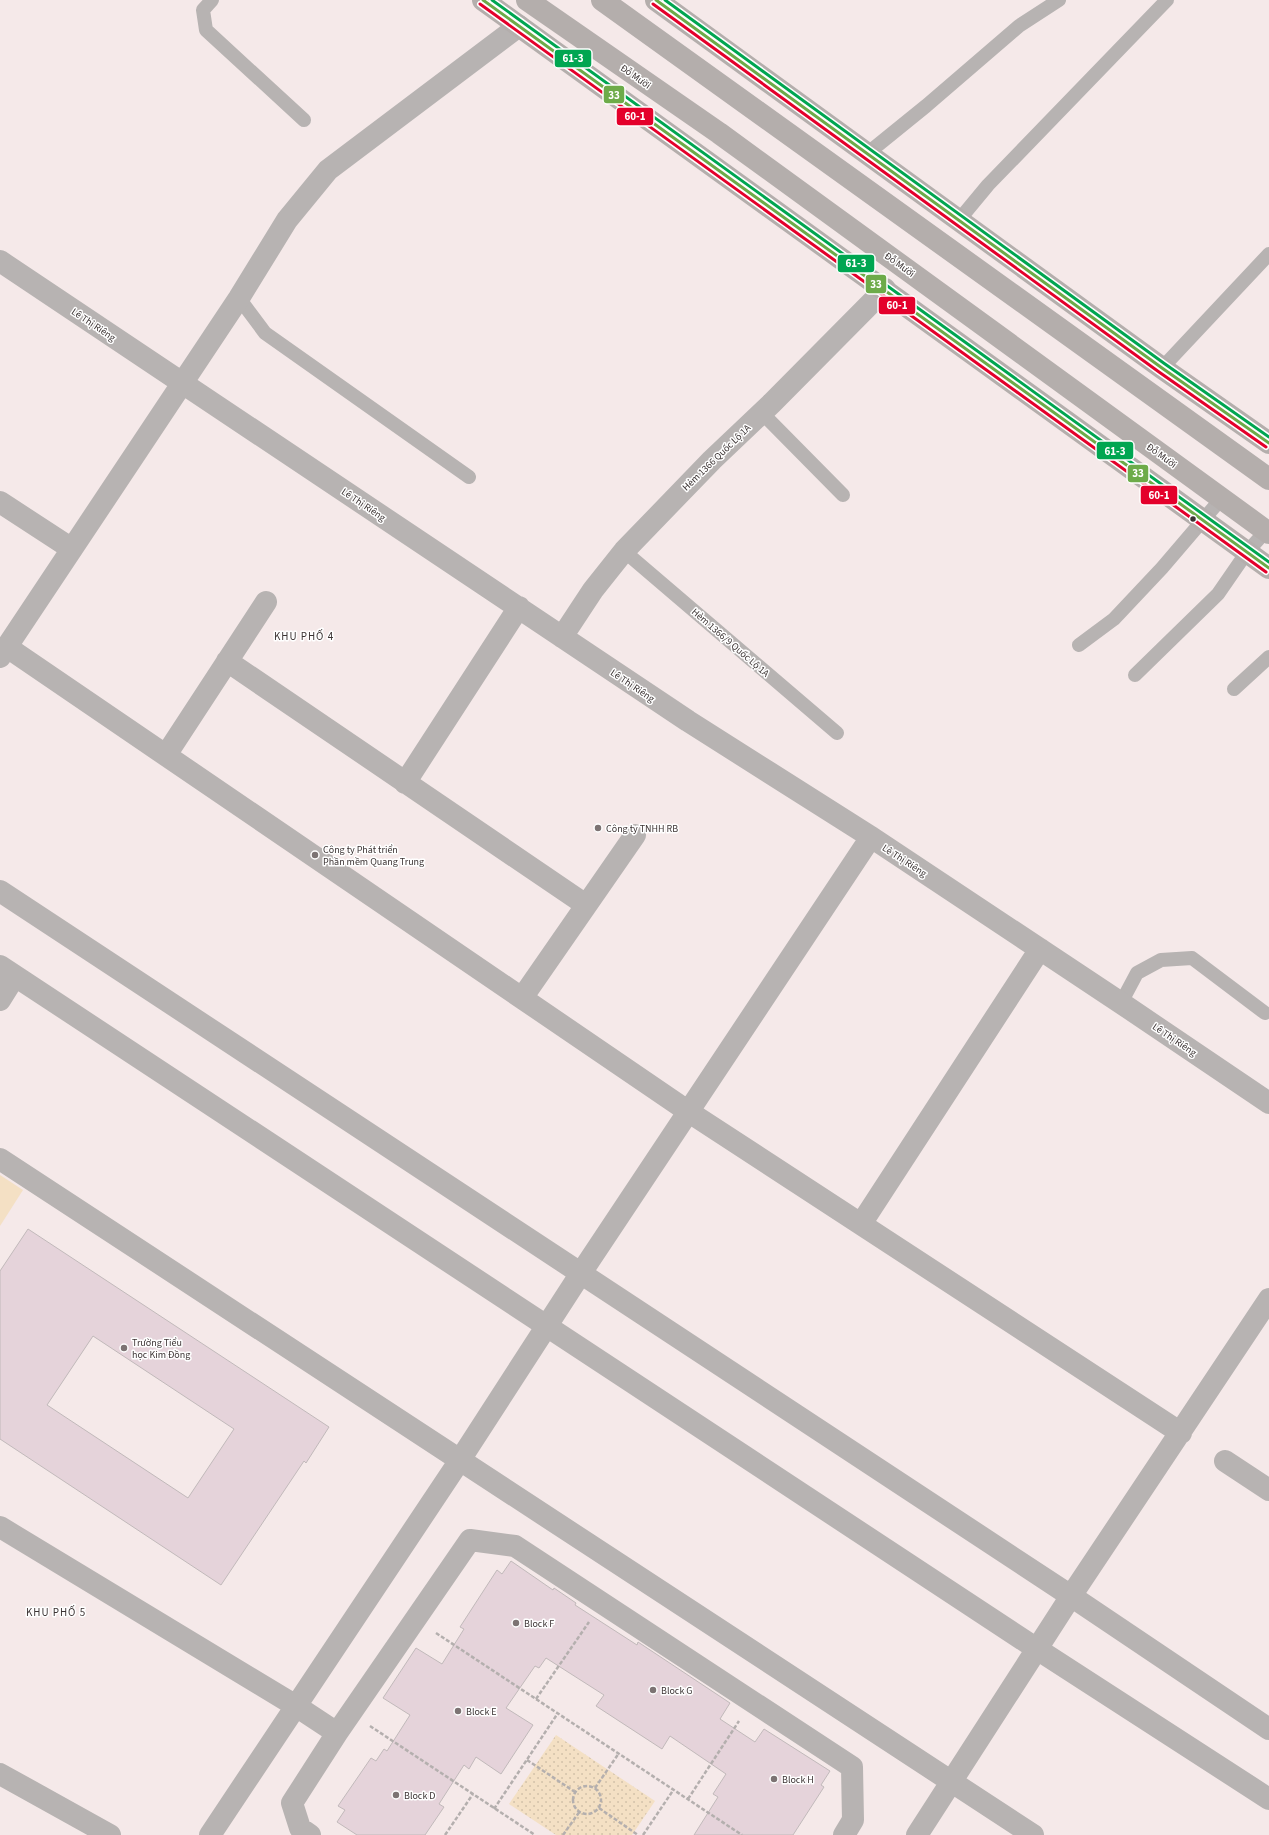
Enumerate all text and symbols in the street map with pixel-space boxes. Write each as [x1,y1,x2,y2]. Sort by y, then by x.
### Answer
line badge: 61-3 [554,49,592,68]
text: 61-3 [562,51,584,66]
street label: Đỗ Mười [617,61,654,92]
line badge: 33 [603,85,625,104]
text: 33 [608,88,620,103]
line badge: 60-1 [616,107,654,126]
text: 60-1 [624,109,646,124]
street label: Đỗ Mười [881,249,917,281]
line badge: 61-3 [837,254,875,273]
text: 61-3 [845,256,867,271]
line badge: 33 [865,274,887,294]
text: 33 [870,277,882,292]
line badge: 60-1 [878,296,916,315]
text: 60-1 [886,298,908,313]
street label: Lê Thị Riêng [69,305,118,345]
street label: Hẻm 1366 Quốc Lộ 1A [679,421,754,494]
street label: Đỗ Mười [1143,440,1179,472]
line badge: 61-3 [1096,441,1134,460]
text: 61-3 [1104,444,1126,459]
line badge: 33 [1127,464,1149,483]
text: 33 [1132,466,1144,481]
street label: Lê Thị Riêng [339,485,388,525]
line badge: 60-1 [1140,485,1178,505]
text: 60-1 [1148,488,1170,503]
unlabelled marker [1188,514,1198,524]
street label: Hẻm 1366/9 Quốc Lộ 1A [688,605,773,681]
district label: KHU PHỐ 4 [274,629,334,644]
street label: Lê Thị Riêng [608,666,657,706]
place label: Công ty TNHH RB [606,822,678,836]
marker: Công ty TNHH RB [593,823,603,833]
street label: Lê Thị Riêng [879,841,929,880]
place label: Công ty Phát triển Phần mềm Quang Trung [323,843,424,869]
marker: Công ty Phát triển Phần mềm Quang Trung [310,850,320,860]
street label: Lê Thị Riêng [1150,1020,1199,1060]
place label: Trường Tiểu học Kim Đồng [132,1336,190,1362]
marker: Trường Tiểu học Kim Đồng [119,1343,129,1353]
district label: KHU PHỐ 5 [26,1605,86,1620]
place label: Block F [524,1617,554,1631]
marker: Block F [511,1618,521,1628]
place label: Block G [661,1684,693,1698]
marker: Block G [648,1685,658,1695]
place label: Block E [466,1705,497,1719]
marker: Block E [453,1706,463,1716]
place label: Block H [782,1773,814,1787]
marker: Block H [769,1774,779,1784]
place label: Block D [404,1789,436,1803]
marker: Block D [391,1790,401,1800]

